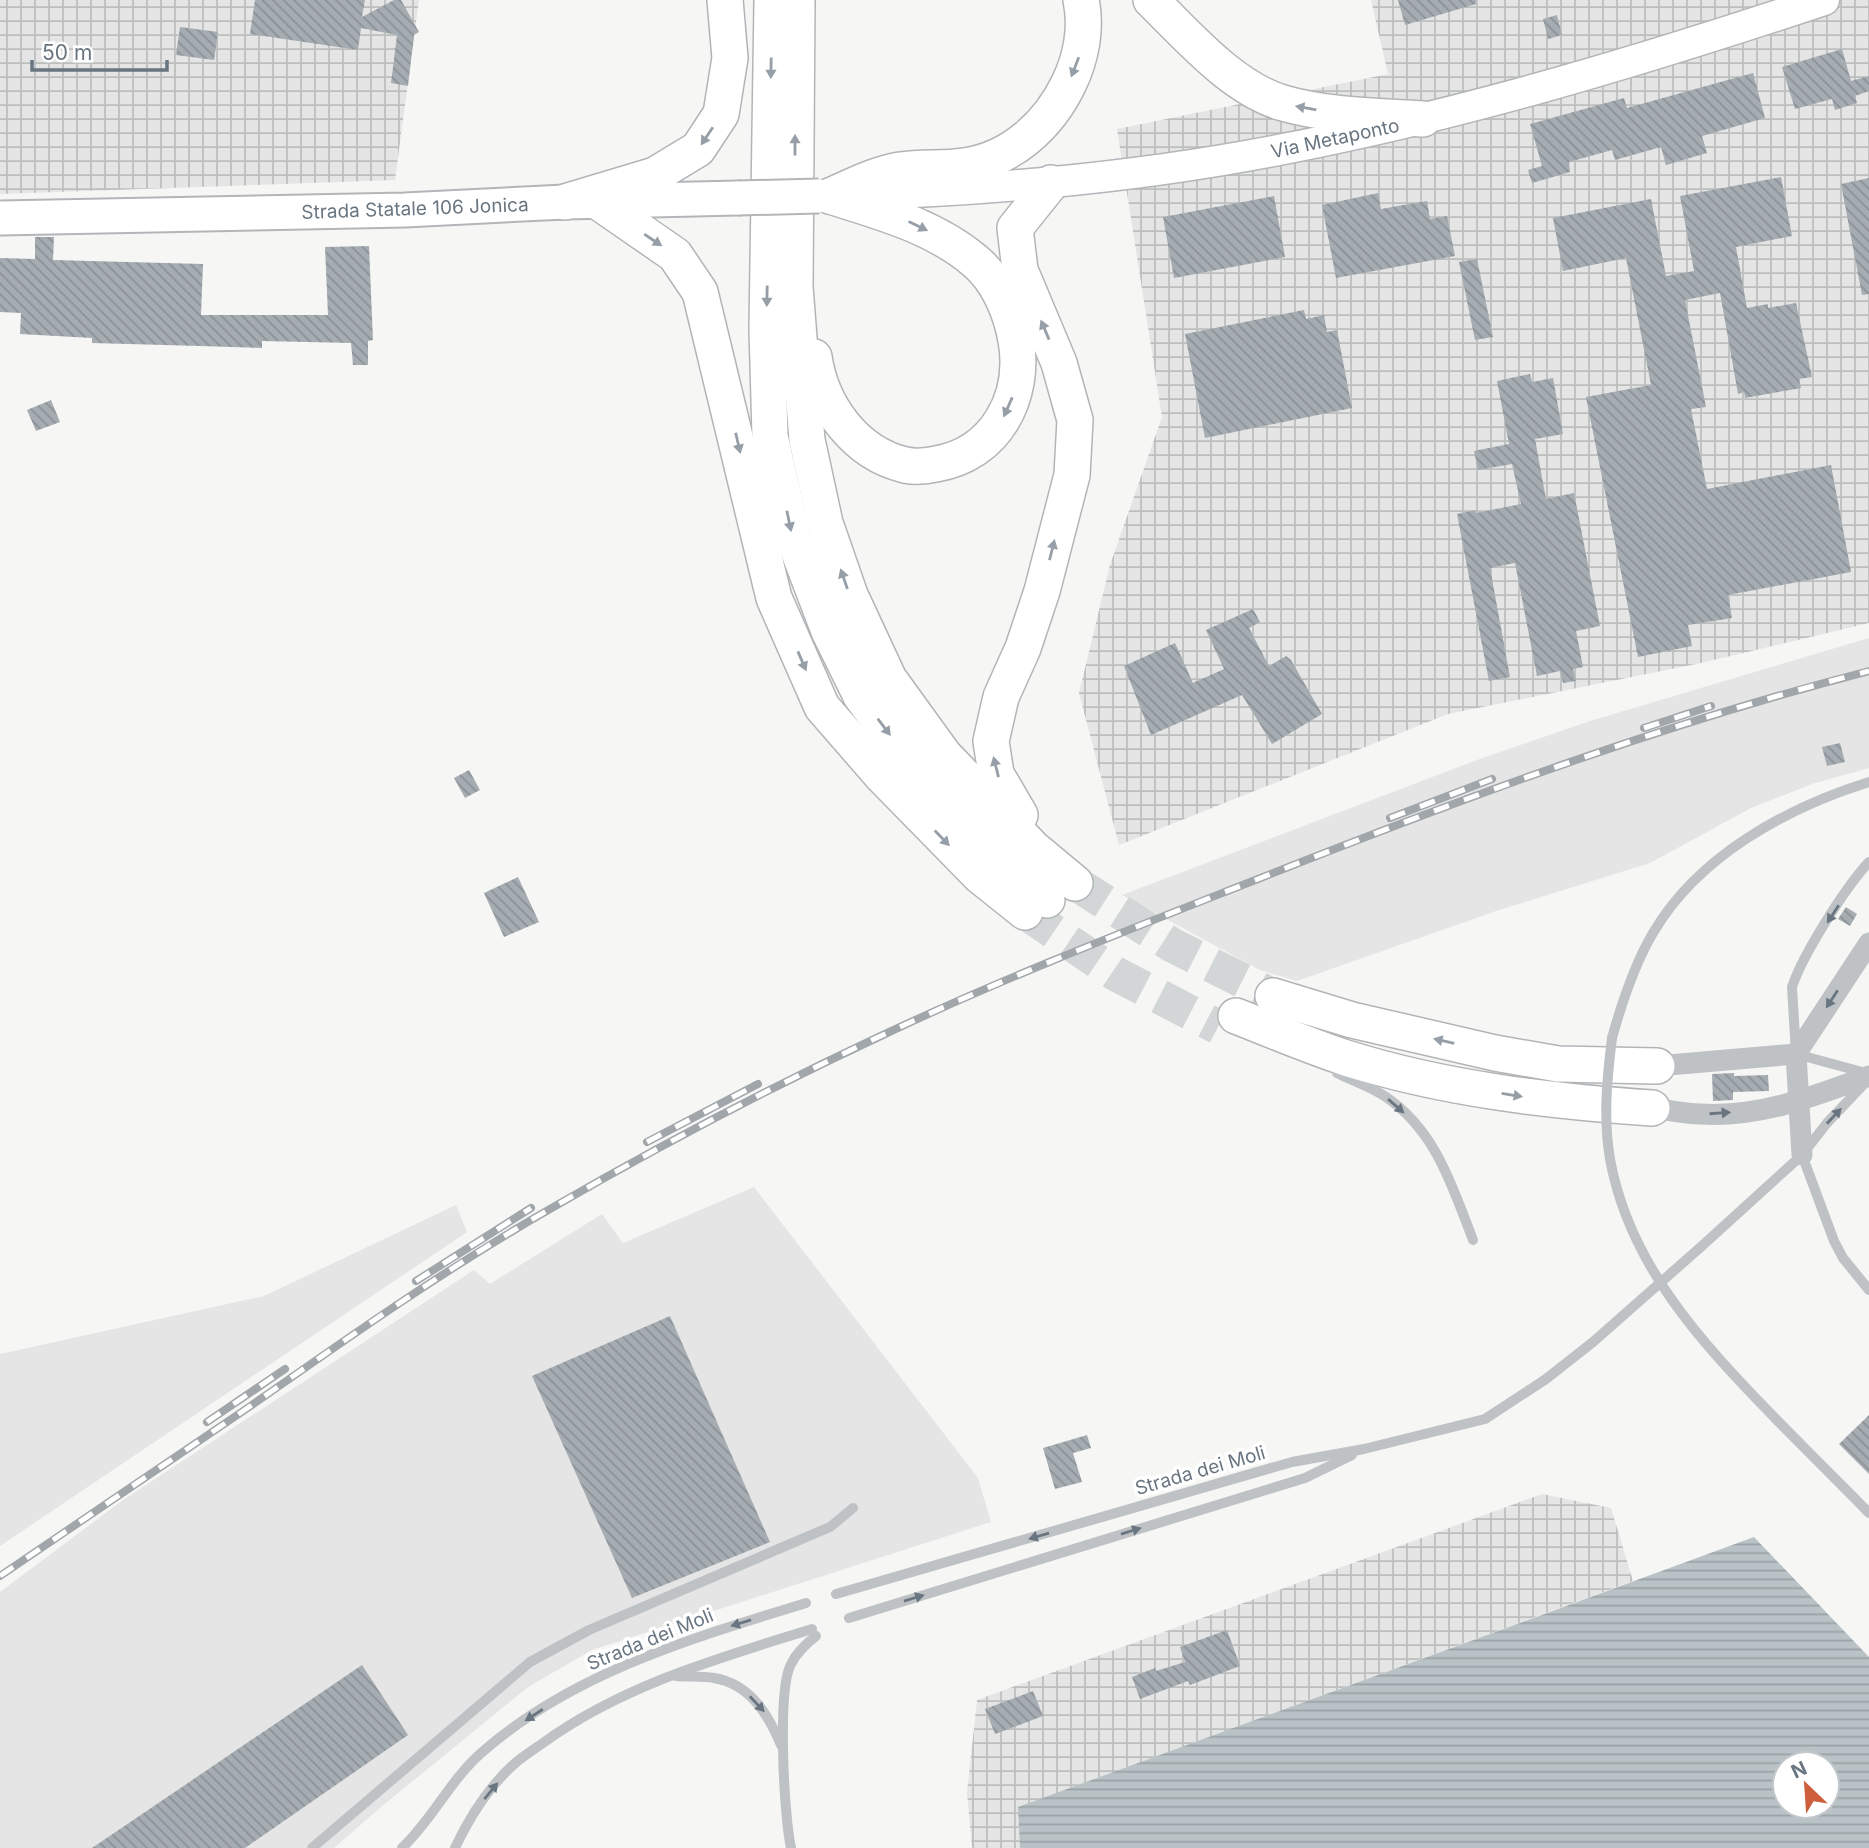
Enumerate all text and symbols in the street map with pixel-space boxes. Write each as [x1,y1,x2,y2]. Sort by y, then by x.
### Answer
scale bar [32,28,166,72]
text: 50 m [42,40,92,65]
one-way arrow [765,57,777,79]
one-way arrow [1070,57,1081,78]
one-way arrow [1295,102,1317,113]
street label: Via Metaponto [1269,114,1401,163]
one-way arrow [700,127,713,146]
one-way arrow [789,134,801,156]
street label: Strada Statale 106 Jonica [301,193,529,224]
one-way arrow [908,220,928,231]
one-way arrow [644,233,662,247]
one-way arrow [762,285,773,307]
one-way arrow [1040,320,1051,341]
one-way arrow [1003,397,1014,418]
one-way arrow [733,433,744,455]
one-way arrow [783,510,794,532]
one-way arrow [1047,539,1058,561]
one-way arrow [838,568,849,589]
one-way arrow [796,651,807,672]
one-way arrow [876,717,891,735]
one-way arrow [990,755,1001,777]
one-way arrow [933,829,950,846]
one-way arrow [1826,904,1839,923]
one-way arrow [1826,989,1839,1009]
one-way arrow [1433,1035,1455,1046]
one-way arrow [1501,1090,1523,1101]
one-way arrow [1387,1098,1405,1114]
one-way arrow [1709,1107,1731,1118]
one-way arrow [1826,1108,1842,1125]
street label: Strada dei Moli [1132,1441,1268,1500]
one-way arrow [1121,1526,1142,1536]
one-way arrow [1028,1531,1049,1541]
one-way arrow [904,1593,925,1603]
street label: Strada dei Moli [584,1604,717,1675]
one-way arrow [730,1619,751,1629]
one-way arrow [749,1695,765,1712]
one-way arrow [524,1708,543,1721]
north arrow [1771,1750,1841,1820]
text: N [1788,1757,1810,1784]
one-way arrow [484,1782,499,1800]

